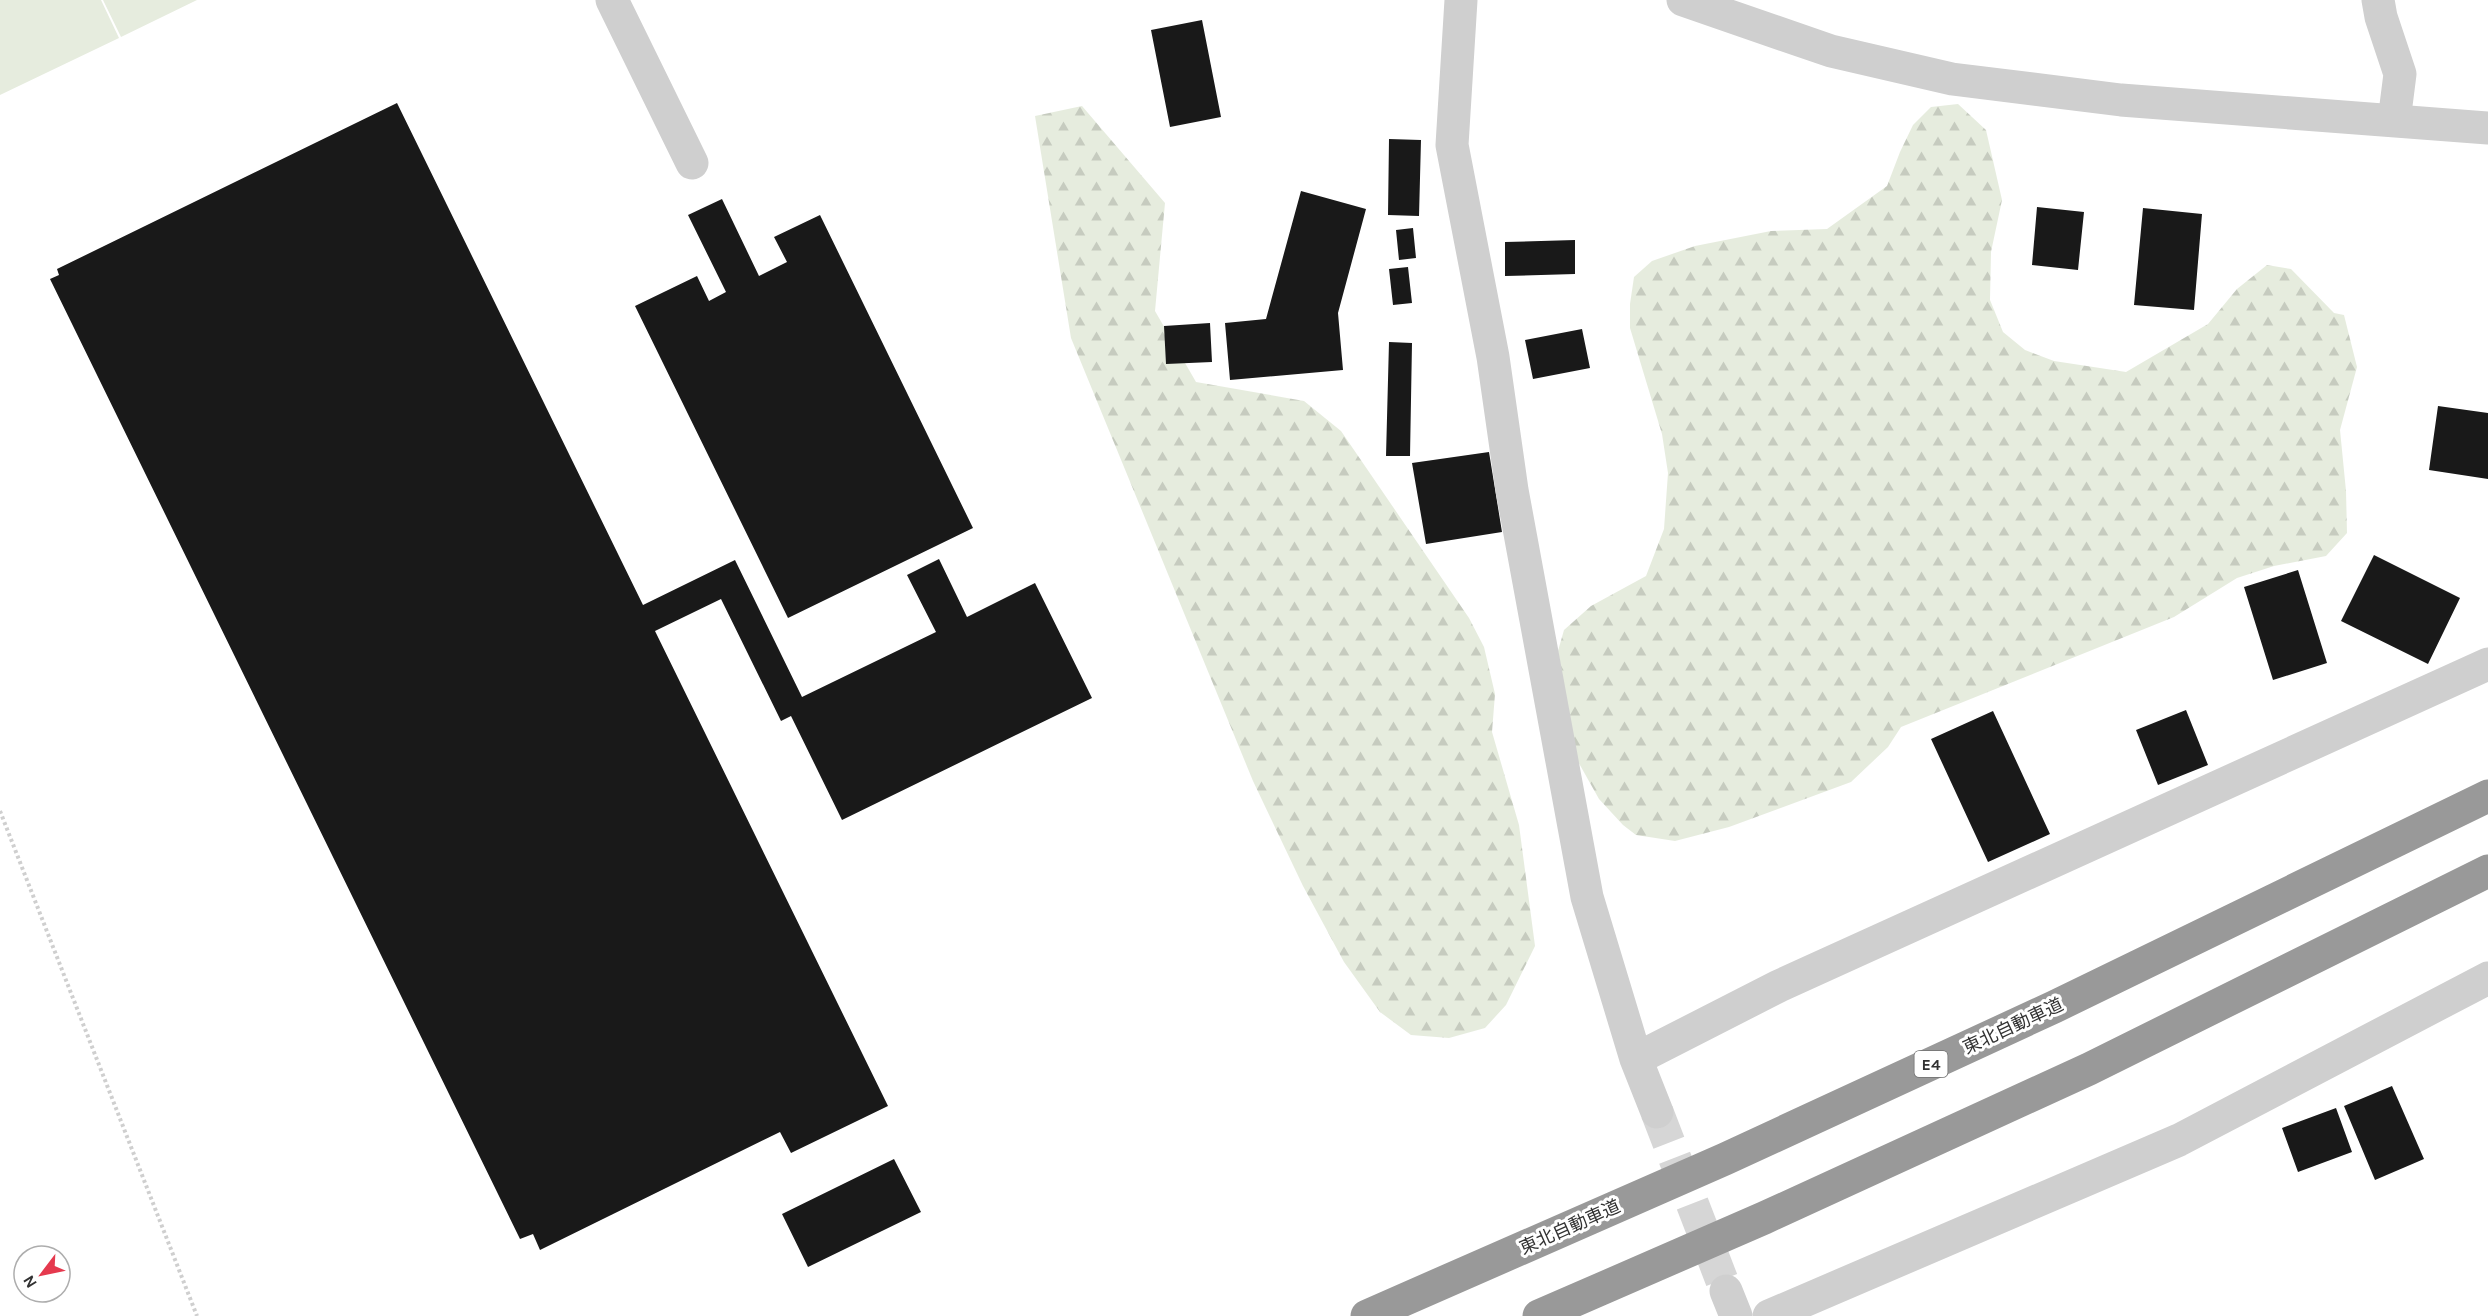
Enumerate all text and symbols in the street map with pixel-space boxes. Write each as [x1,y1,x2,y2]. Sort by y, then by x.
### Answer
street label: 東北自動車道 [1959,993,2067,1059]
road number: E4 [1914,1051,1948,1077]
street label: 東北自動車道 [1516,1195,1624,1259]
north arrow [12,1244,72,1304]
text: N [19,1272,41,1292]

